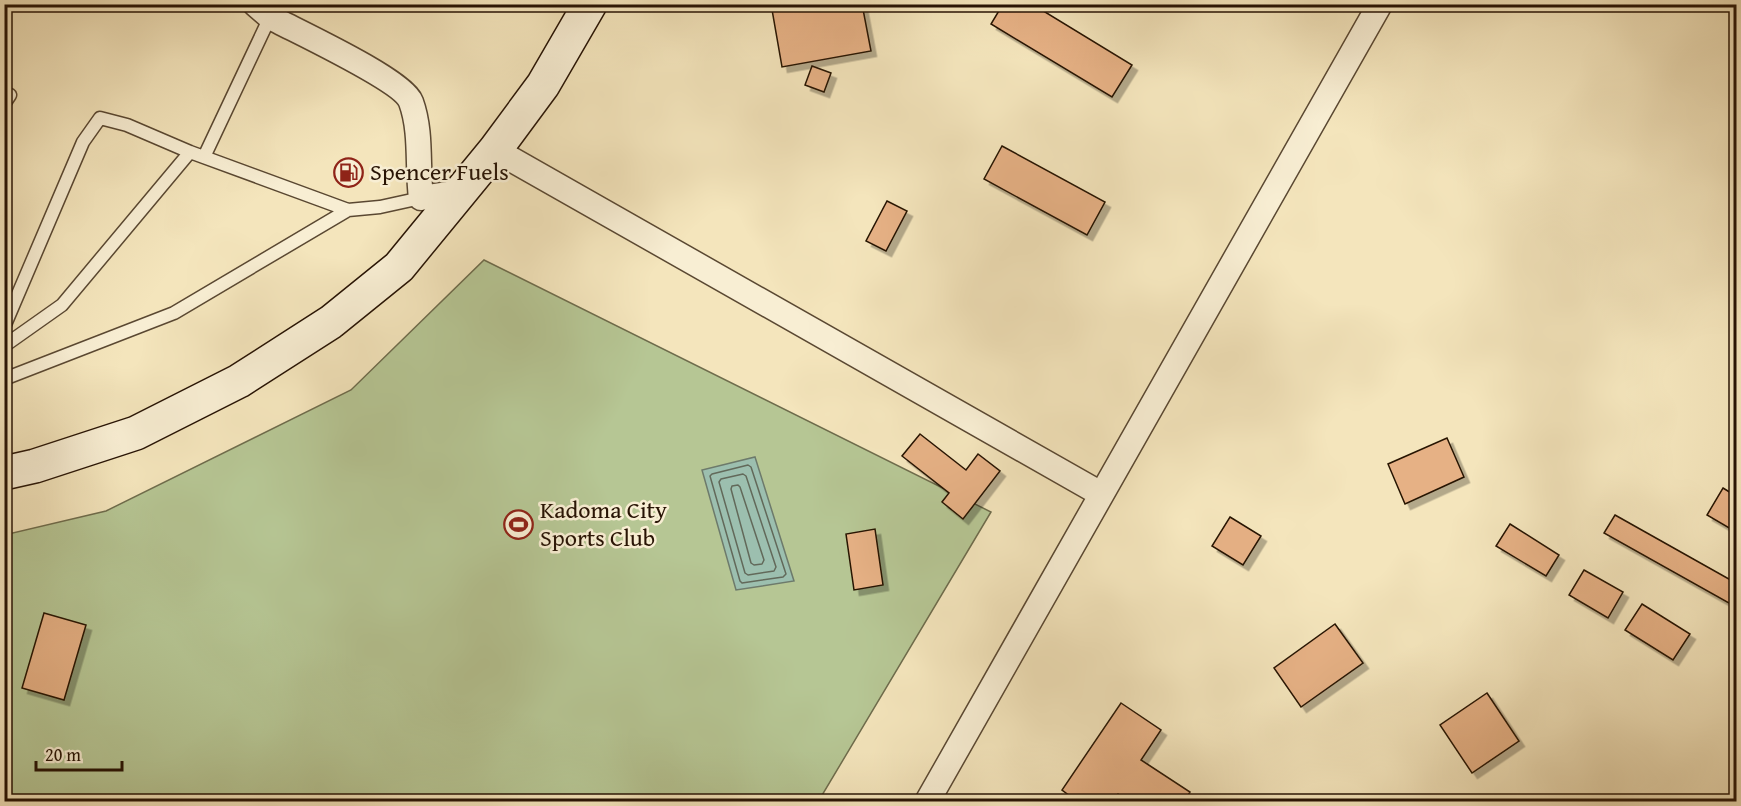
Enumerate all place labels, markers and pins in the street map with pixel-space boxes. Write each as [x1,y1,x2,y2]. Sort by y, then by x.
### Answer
place label: Spencer Fuels [370,154,509,189]
fuel station icon: Spencer Fuels [333,156,365,188]
place label: Kadoma City Sports Club [540,492,667,555]
sports icon: Kadoma City Sports Club [503,508,535,540]

